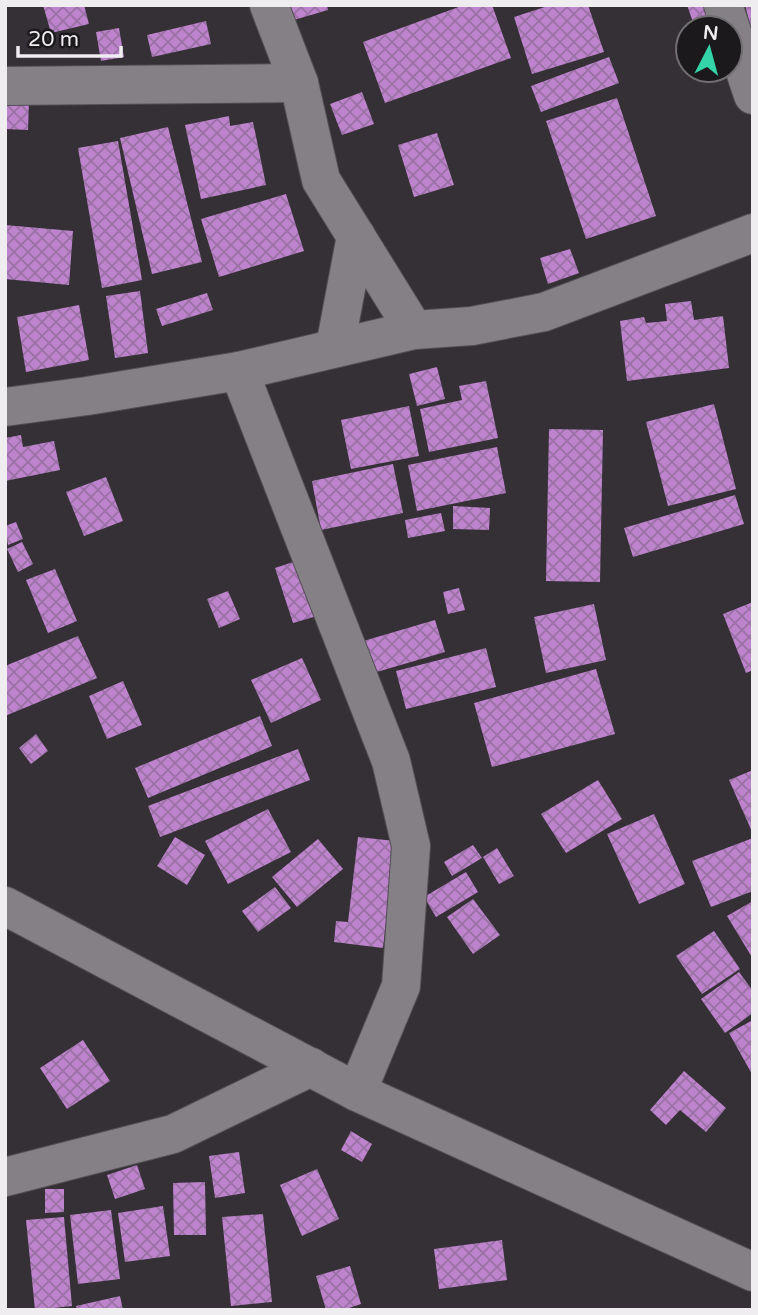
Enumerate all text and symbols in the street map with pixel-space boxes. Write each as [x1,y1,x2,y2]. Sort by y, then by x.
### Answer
scale bar [18,14,121,58]
north arrow [674,14,744,84]
text: N [702,21,719,45]
text: 20 m [28,27,79,52]

